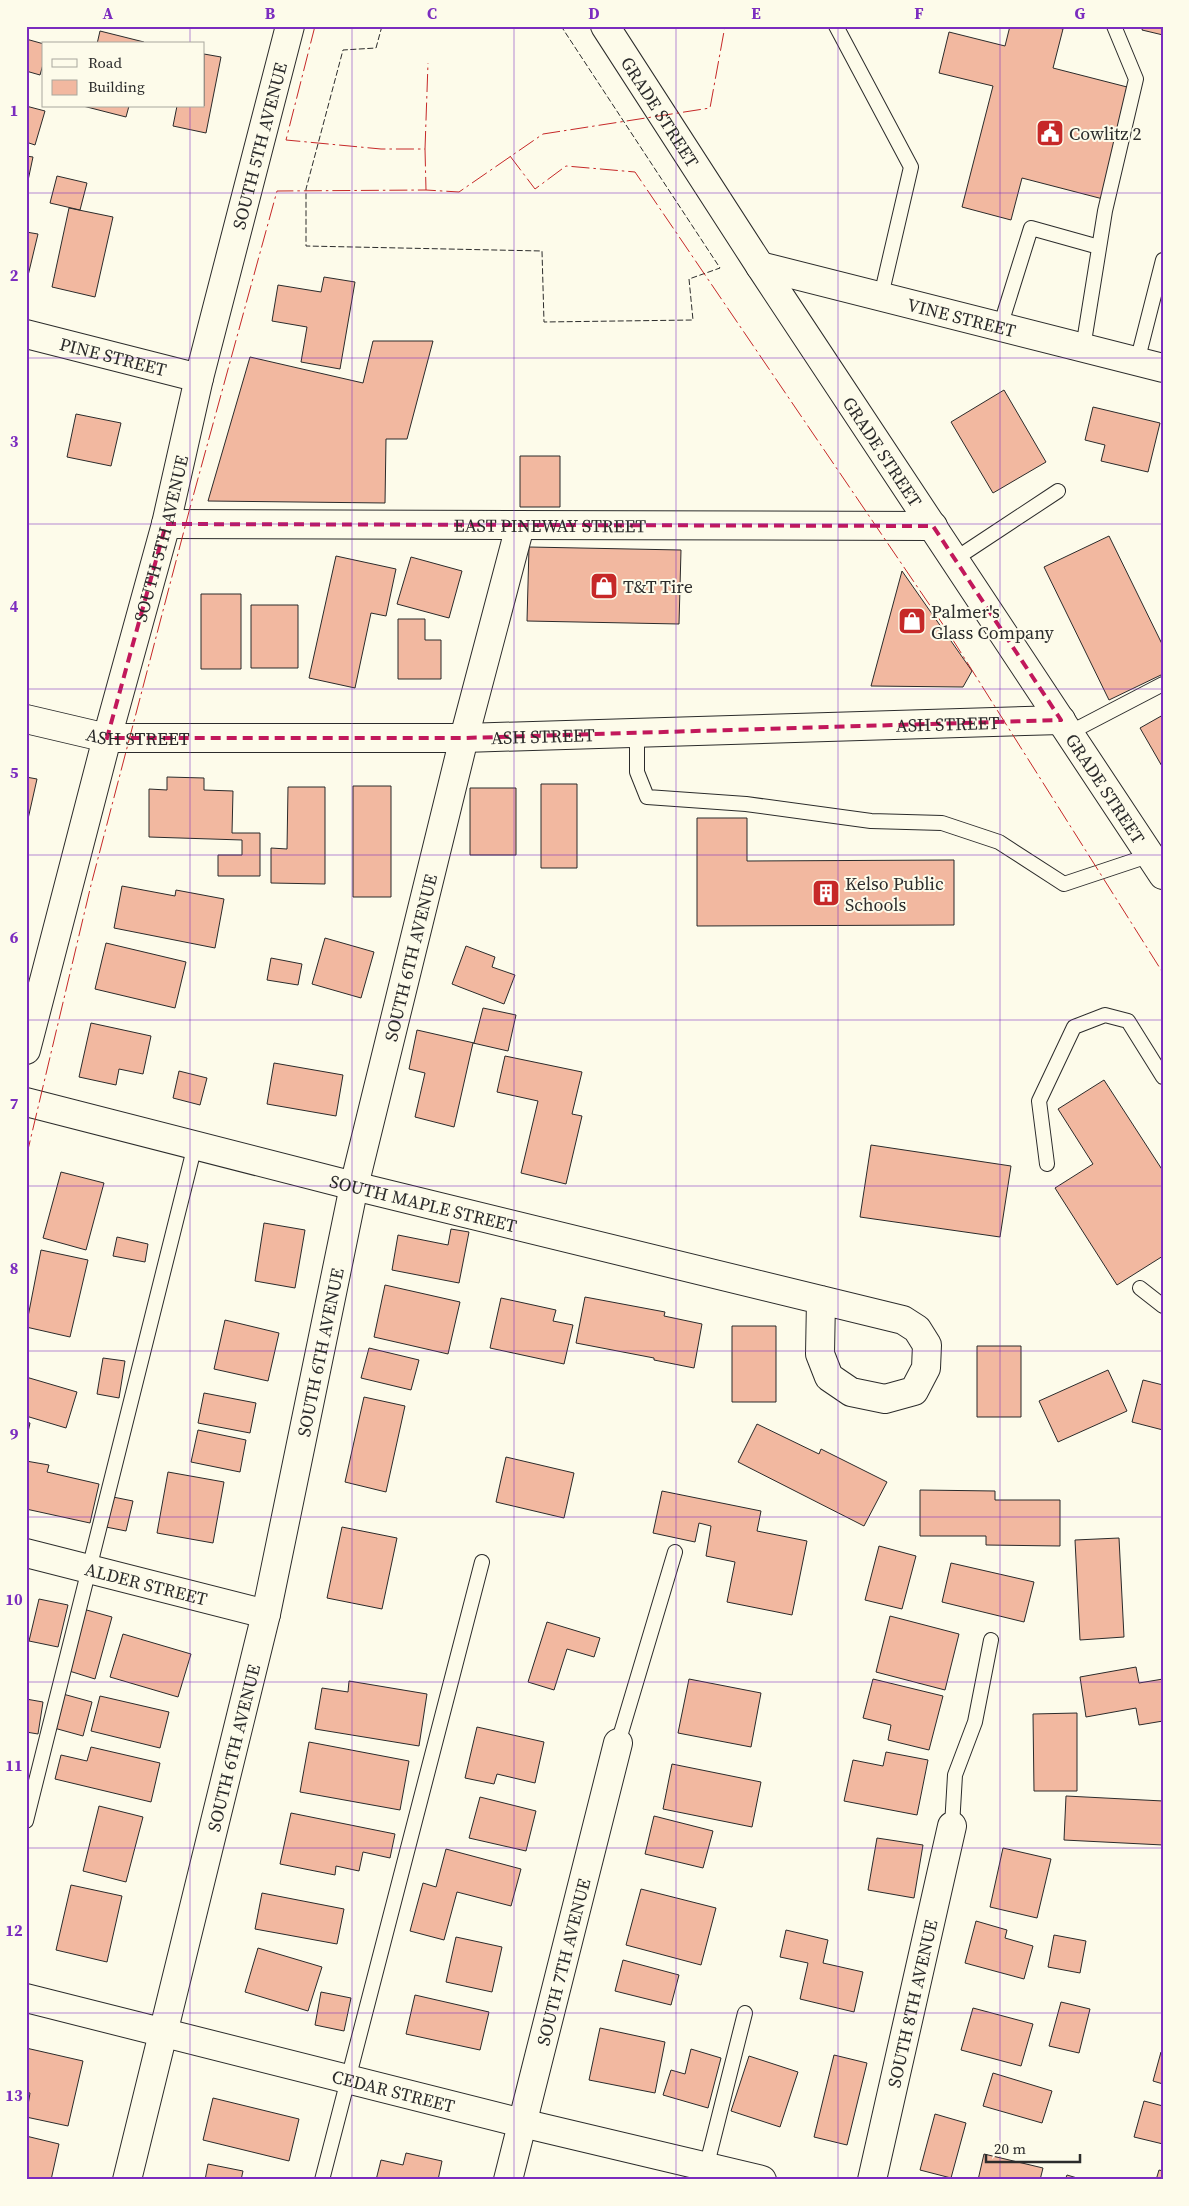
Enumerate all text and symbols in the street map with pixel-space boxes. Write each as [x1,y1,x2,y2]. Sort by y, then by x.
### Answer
text: A [103,2,114,24]
text: B [265,2,276,24]
text: C [427,2,437,24]
text: D [588,2,600,24]
text: E [751,2,761,24]
text: F [914,2,924,24]
text: G [1075,2,1086,24]
legend [42,42,205,108]
street label: GRADE STREET [615,51,705,172]
text: Road [88,52,122,73]
street label: SOUTH 5TH AVENUE [226,59,293,232]
text: Building [88,76,145,97]
text: 1 [10,99,18,121]
public building icon: Cowlitz 2 [1035,118,1065,148]
place label: Cowlitz 2 [1069,121,1142,146]
text: 2 [10,264,19,286]
street label: VINE STREET [905,291,1019,343]
street label: PINE STREET [57,331,169,382]
street label: GRADE STREET [837,391,928,511]
text: 3 [10,430,19,452]
street label: SOUTH 5TH AVENUE [127,452,194,625]
street label: EAST PINEWAY STREET [454,512,646,538]
shop icon: T&T Tire [589,571,619,601]
place label: T&T Tire [623,574,693,599]
text: 4 [10,595,19,617]
place label: Palmer's Glass Company [931,599,1055,645]
shop icon: Palmer's Glass Company [897,606,927,636]
street label: ASH STREET [895,709,1000,737]
street label: ASH STREET [84,721,190,751]
street label: ASH STREET [491,722,595,750]
street label: GRADE STREET [1060,728,1151,848]
text: 5 [10,761,19,783]
street label: SOUTH 6TH AVENUE [378,871,443,1044]
place label: Kelso Public Schools [845,871,944,917]
building icon: Kelso Public Schools [811,878,841,908]
text: 6 [10,926,19,948]
text: 7 [10,1092,19,1114]
street label: SOUTH MAPLE STREET [327,1168,520,1238]
text: 8 [10,1257,18,1279]
street label: SOUTH 6TH AVENUE [290,1266,349,1439]
text: 9 [10,1423,19,1445]
street label: ALDER STREET [82,1556,210,1611]
text: 10 [5,1588,23,1610]
street label: SOUTH 6TH AVENUE [201,1661,266,1834]
text: 11 [5,1754,23,1776]
street label: SOUTH 7TH AVENUE [530,1875,596,2048]
street label: SOUTH 8TH AVENUE [881,1917,943,2090]
text: 12 [5,1919,23,1941]
street label: CEDAR STREET [329,2063,458,2118]
text: 13 [5,2084,23,2106]
scale bar [986,2131,1080,2163]
text: 20 m [994,2138,1026,2159]

